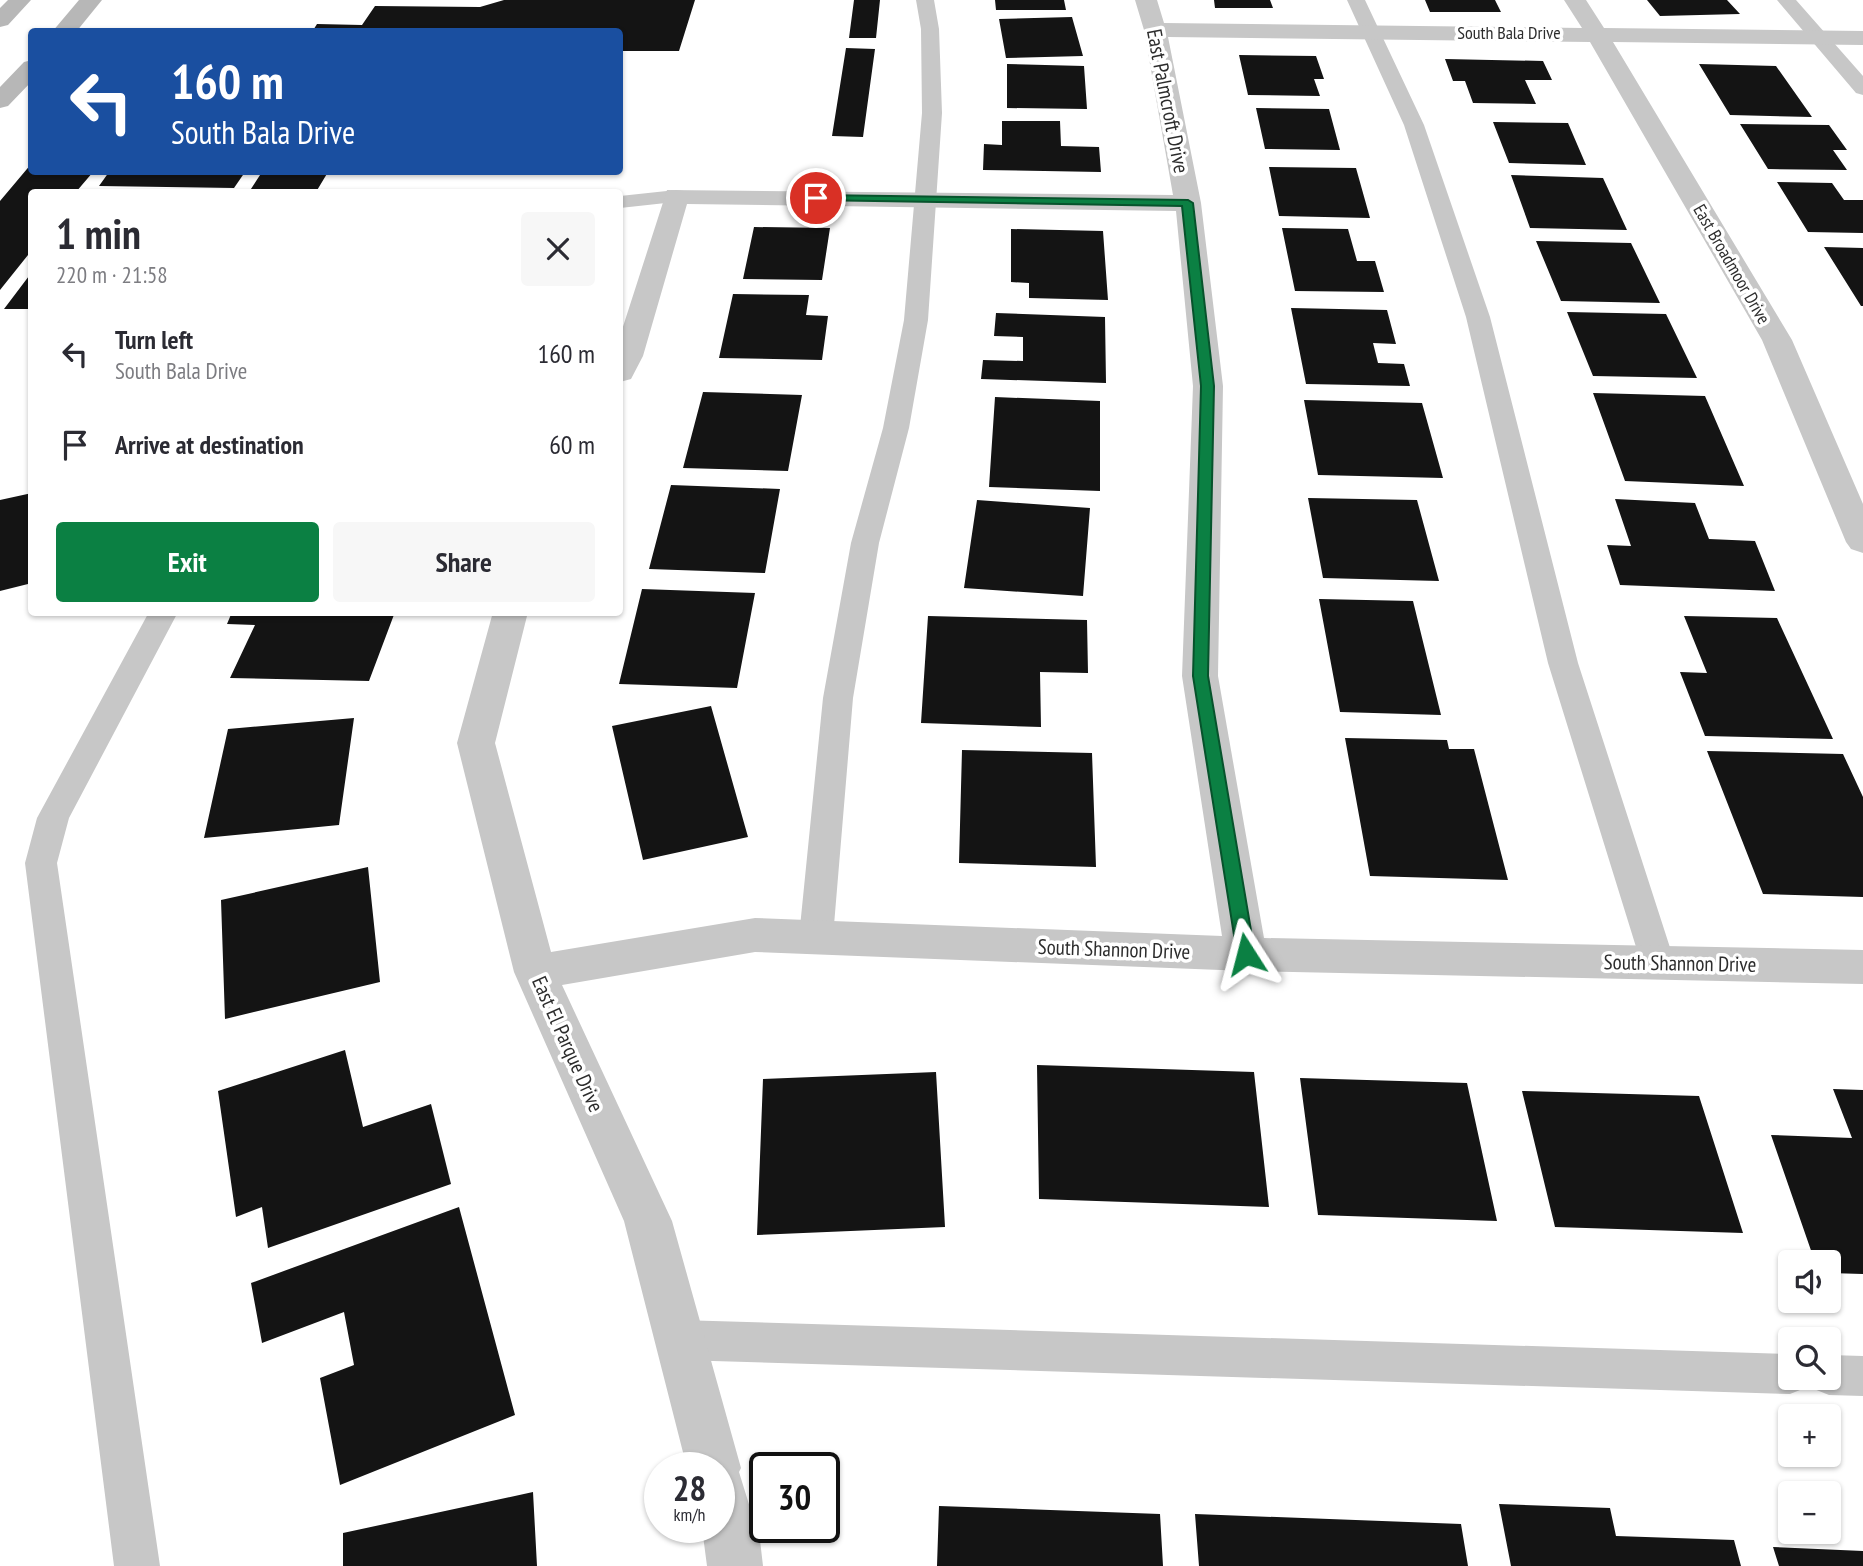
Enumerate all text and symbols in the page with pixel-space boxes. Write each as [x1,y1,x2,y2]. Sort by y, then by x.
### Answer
street label: South Bala Drive [1457,21,1561,44]
street label: East Palmcroft Drive [1141,27,1195,175]
text: 160 m [171,49,284,113]
icon: left [56,56,147,147]
text: South Bala Drive [171,111,355,153]
pin [786,168,846,228]
icon: arrive [797,179,835,217]
street label: East Broadmoor Drive [1688,200,1776,328]
text: 1 min [56,206,141,261]
button: close [521,212,595,286]
text: 220 m · 21:58 [56,260,168,289]
text: Turn left [115,323,193,356]
icon: left [56,335,94,373]
text: 160 m [537,337,595,370]
text: South Bala Drive [115,356,247,385]
icon: arrive [56,426,94,464]
text: Arrive at destination [115,428,304,461]
text: 60 m [549,428,595,461]
button: Exit [56,522,319,602]
button: Share [333,522,595,602]
position arrow [1209,917,1283,991]
street label: South Shannon Drive [1037,933,1191,965]
street label: South Shannon Drive [1603,948,1757,978]
street label: East El Parque Drive [526,972,610,1116]
map controls [1778,1250,1841,1544]
button: sound [1778,1250,1841,1313]
button: search [1778,1327,1841,1390]
button: + [1778,1404,1841,1467]
speed limit sign: 30 [749,1452,840,1543]
text: 28 [673,1465,706,1511]
button: − [1778,1481,1841,1544]
text: km/h [674,1503,705,1526]

